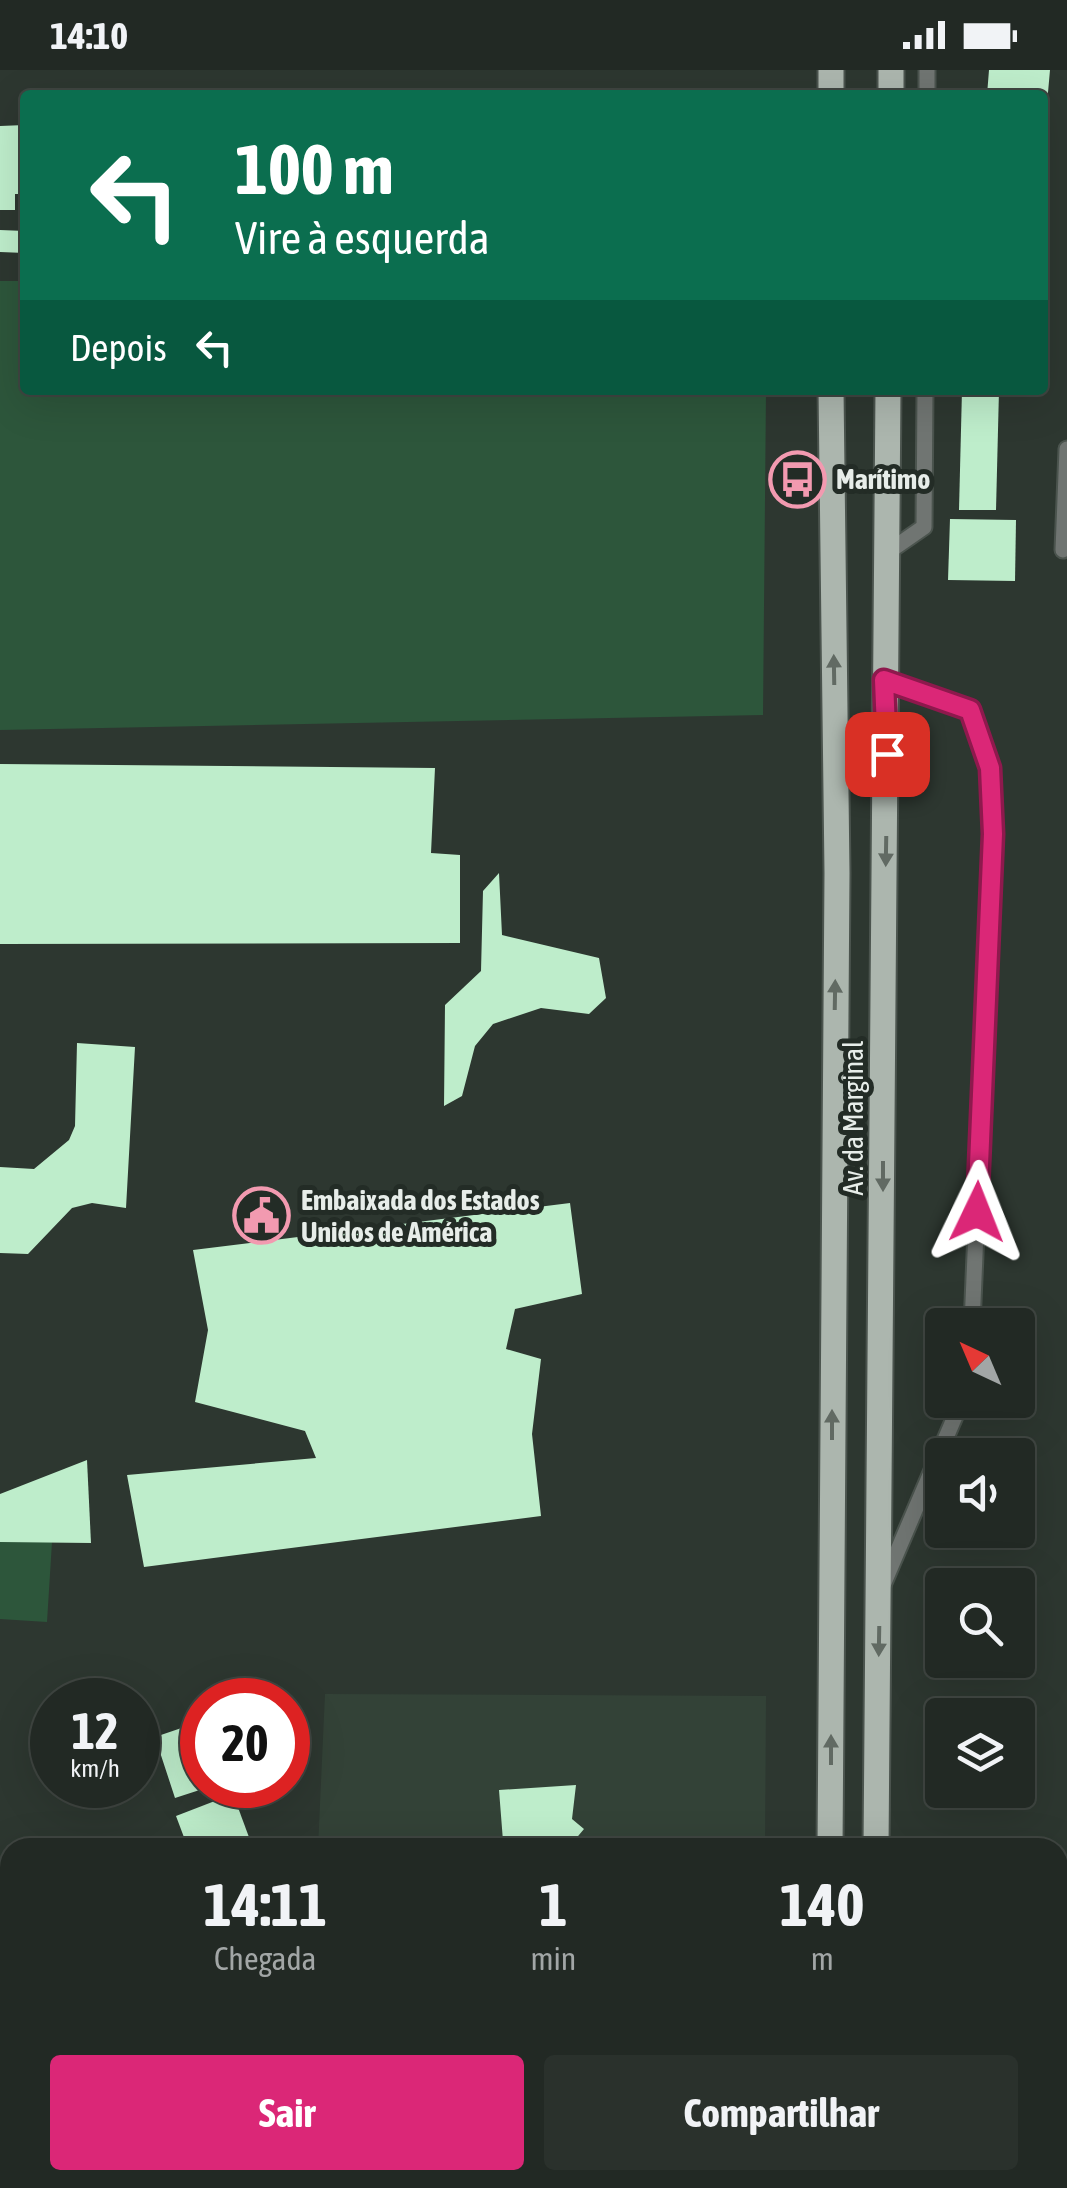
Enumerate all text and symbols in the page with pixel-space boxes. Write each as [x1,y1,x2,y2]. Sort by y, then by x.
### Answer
text: 14:10 [50,14,128,57]
text: 100 m [235,129,394,209]
icon: left [70,130,200,260]
text: Vire à esquerda [235,212,490,264]
icon: left [187,320,242,375]
text: Depois [70,326,167,369]
bus stop icon: Marítimo [767,449,827,509]
place label: Marítimo [836,463,930,495]
one-way arrow [826,654,842,686]
pin [845,712,930,797]
icon: arrive [860,727,915,782]
one-way arrow [877,836,893,868]
one-way arrow [827,979,843,1011]
street label: Av. da Marginal [837,1040,869,1196]
position arrow [925,1160,1029,1264]
one-way arrow [875,1161,891,1193]
place label: Embaixada dos Estados Unidos de América [301,1184,540,1248]
public building icon: Embaixada dos Estados Unidos de América [232,1186,292,1246]
north arrow [925,1308,1035,1418]
map controls [925,1308,1035,1808]
one-way arrow [824,1409,840,1441]
button: sound [925,1438,1035,1548]
button: search [925,1568,1035,1678]
one-way arrow [871,1626,887,1658]
speed limit sign: 20 [180,1678,310,1808]
button: layers [925,1698,1035,1808]
text: 12 [71,1702,118,1760]
one-way arrow [823,1734,839,1766]
text: km/h [70,1754,120,1782]
text: 14:11 [203,1870,327,1939]
text: 1 [539,1870,568,1939]
text: 140 [780,1870,864,1939]
text: Chegada [214,1940,316,1977]
text: min [530,1940,576,1977]
text: m [811,1940,834,1977]
button: Sair [50,2055,524,2170]
button: Compartilhar [544,2055,1018,2170]

